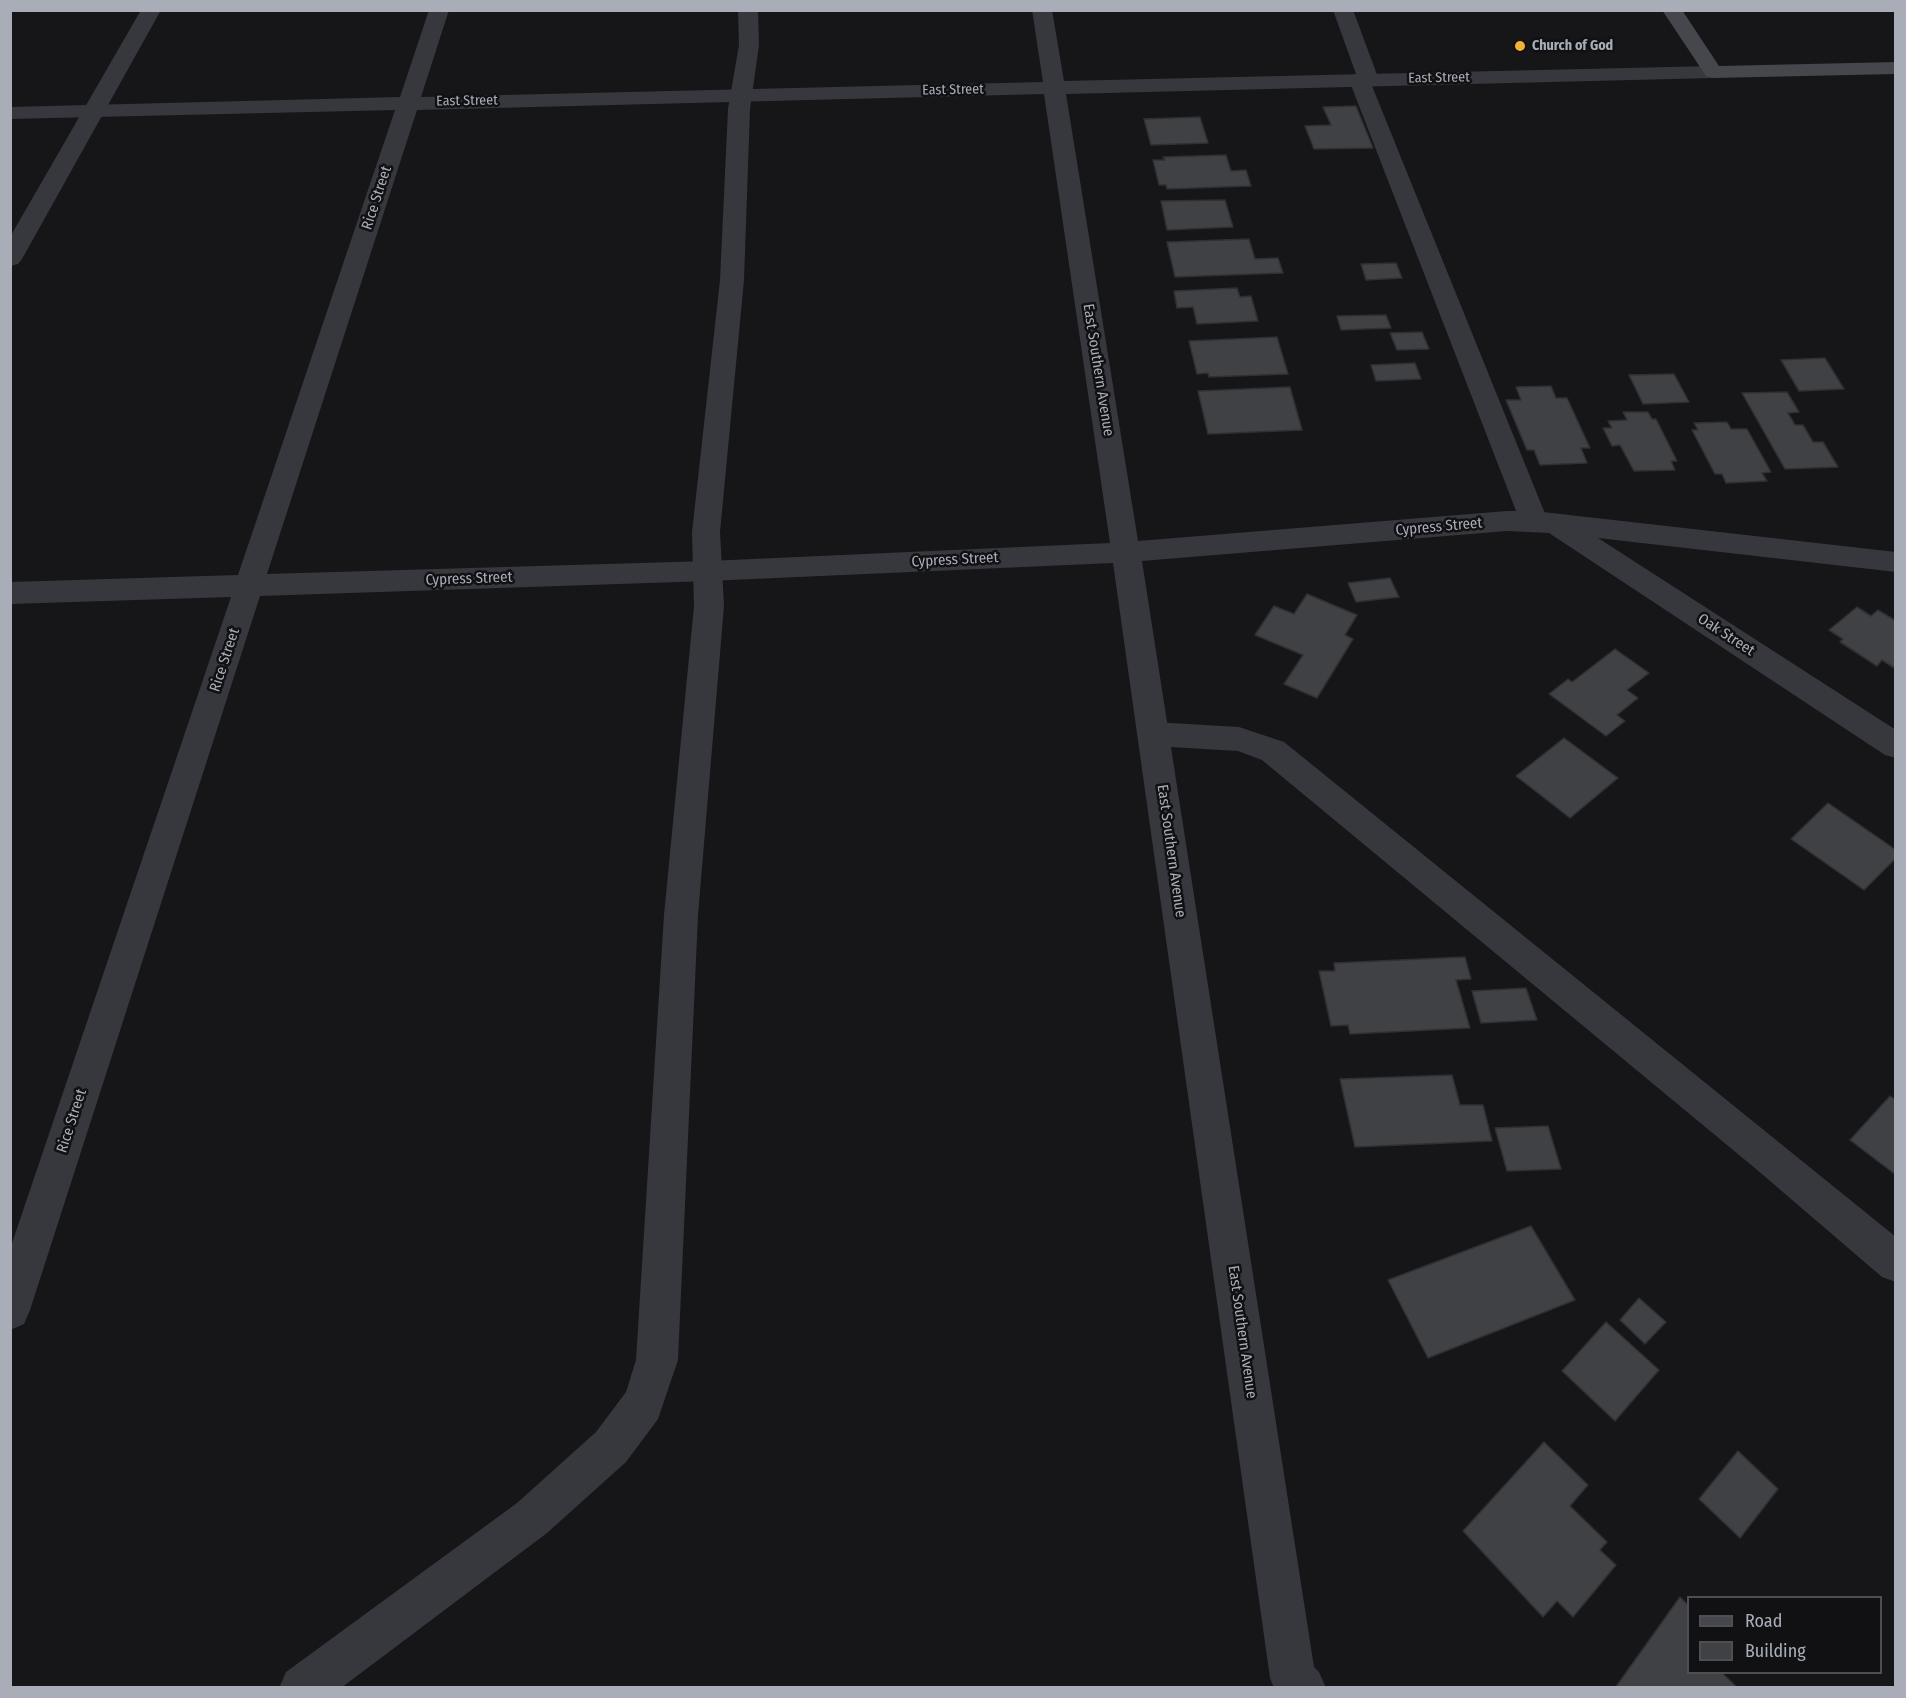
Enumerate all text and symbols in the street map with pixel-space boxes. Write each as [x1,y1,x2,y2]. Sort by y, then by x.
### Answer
place label: Church of God [1532,38,1613,54]
marker: Church of God [1513,39,1527,53]
street label: East Street [1408,69,1470,87]
street label: East Street [922,81,984,99]
street label: East Street [436,92,498,110]
street label: Rice Street [358,164,396,232]
street label: East Southern Avenue [1079,302,1117,438]
street label: Cypress Street [1395,514,1483,540]
street label: Cypress Street [911,549,999,571]
street label: Cypress Street [425,568,513,590]
street label: Oak Street [1694,610,1758,660]
street label: Rice Street [206,626,244,694]
street label: East Southern Avenue [1153,783,1189,919]
street label: Rice Street [53,1087,91,1155]
street label: East Southern Avenue [1224,1264,1260,1400]
legend [1687,1596,1882,1674]
text: Road [1745,1610,1782,1632]
text: Building [1745,1640,1806,1662]

